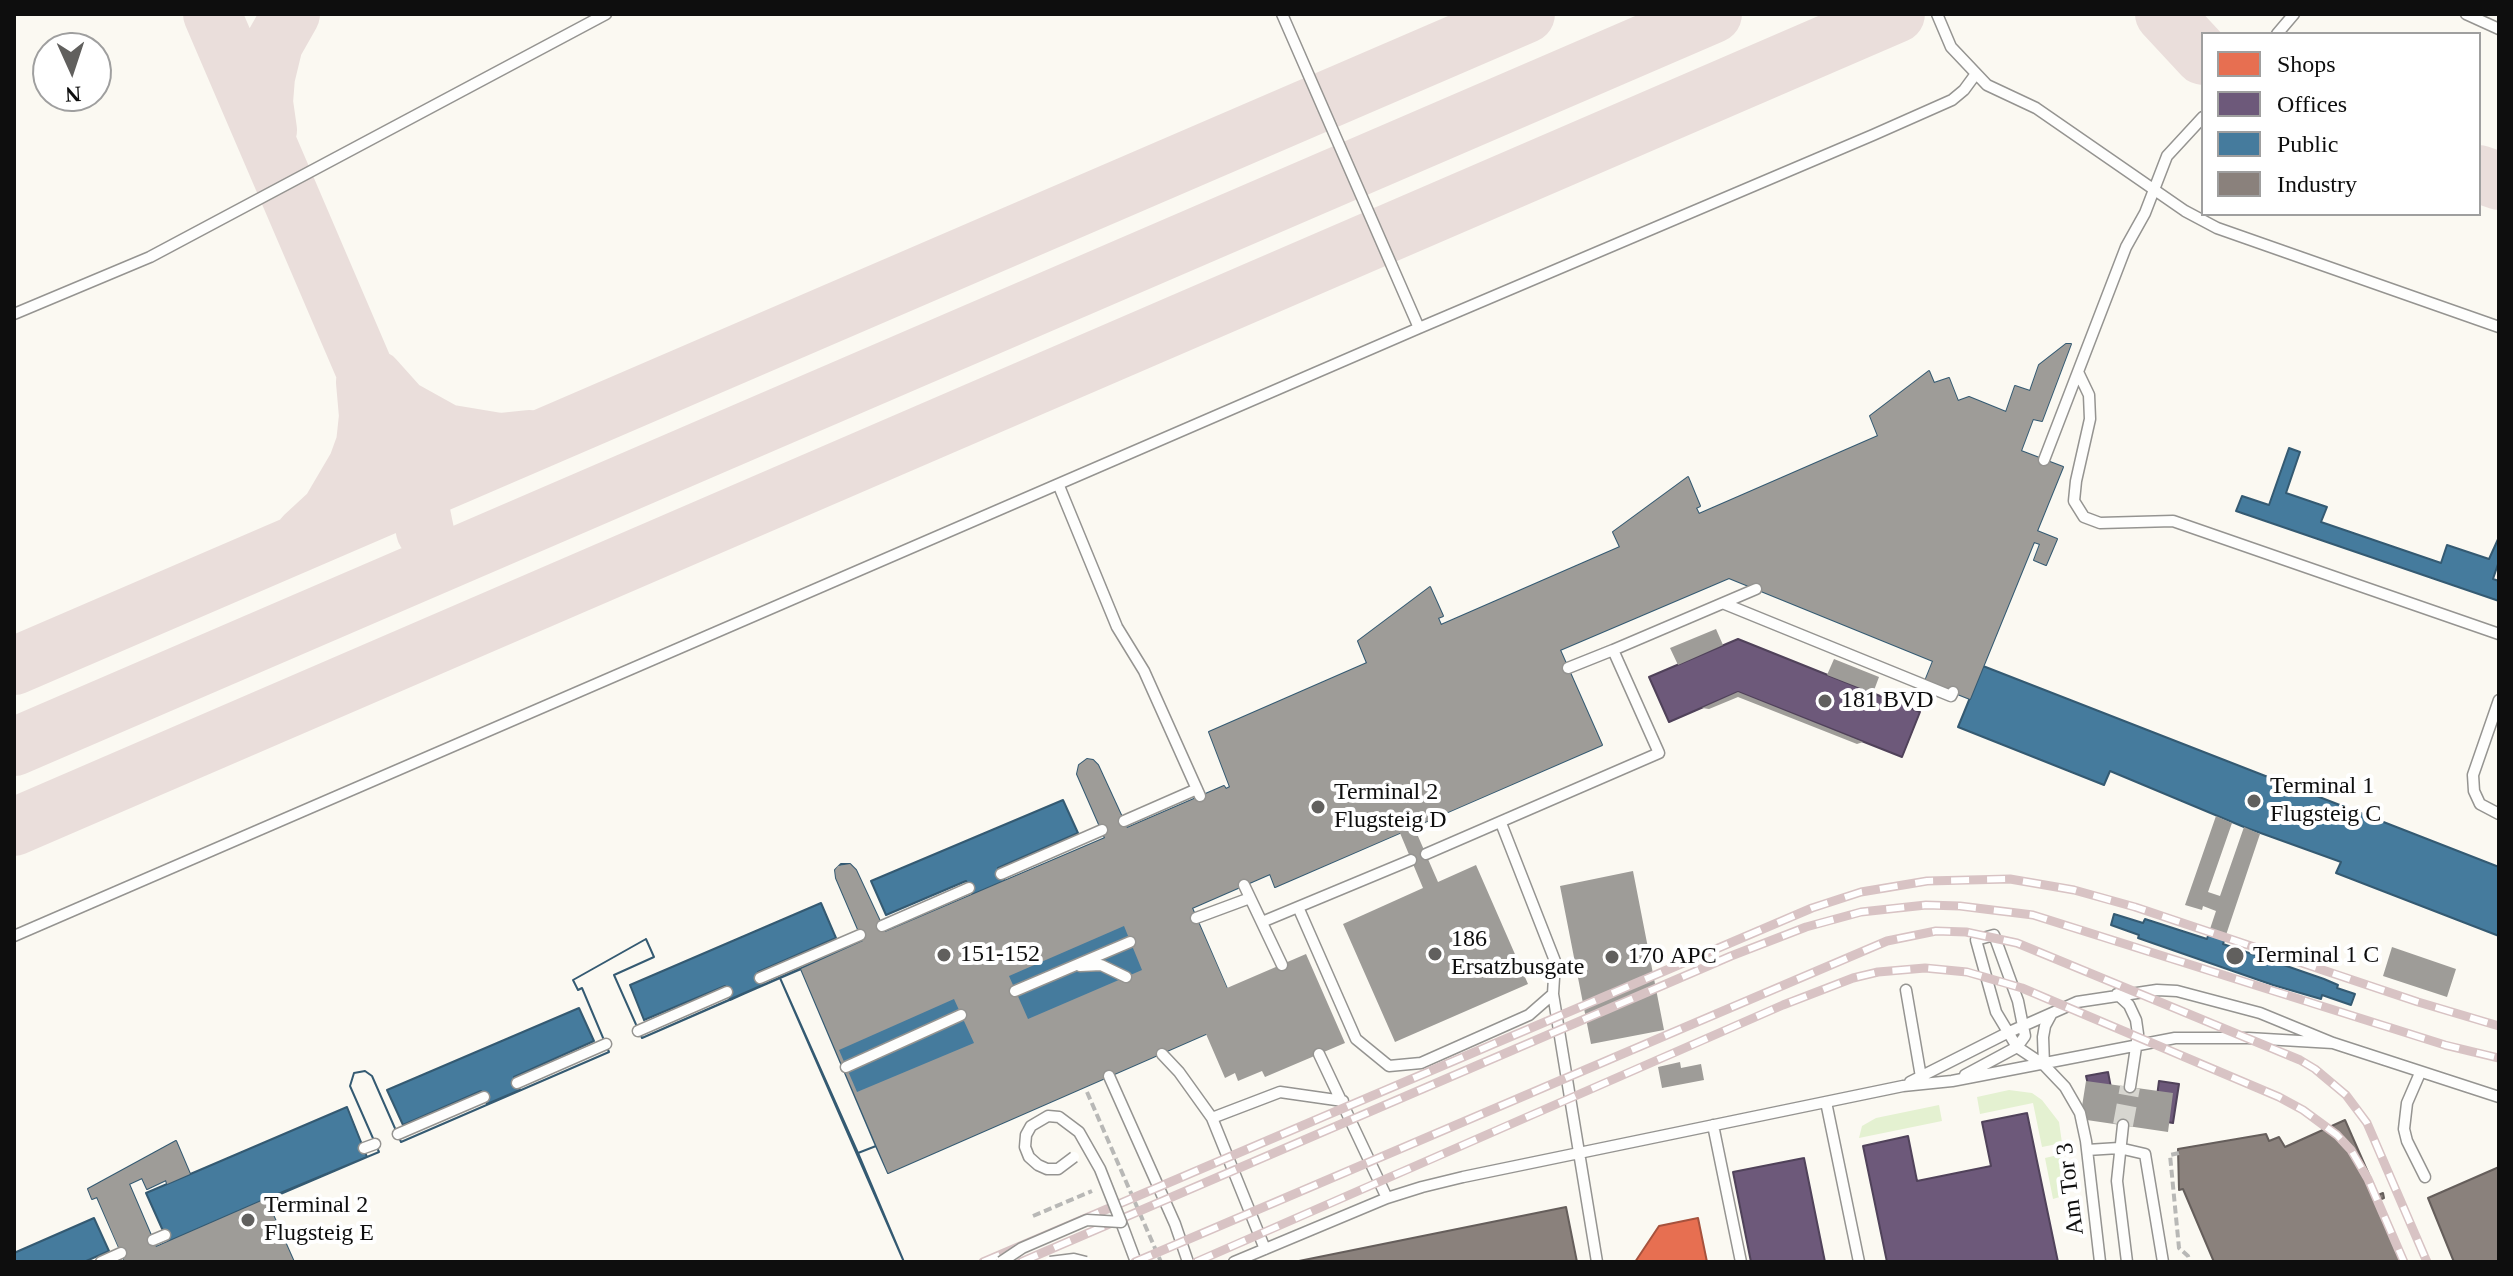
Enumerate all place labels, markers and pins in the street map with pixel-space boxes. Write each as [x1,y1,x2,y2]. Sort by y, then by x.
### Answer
place label: 181 BVD [1841,687,1934,715]
marker: 181 BVD [1816,692,1834,710]
place label: Terminal 1 Flugsteig C [2270,773,2381,829]
place label: Terminal 2 Flugsteig D [1334,779,1447,835]
marker: Terminal 1 Flugsteig C [2245,792,2263,810]
marker: Terminal 2 Flugsteig D [1309,798,1327,816]
place label: 186 Ersatzbusgate [1451,926,1584,982]
place label: 151-152 [960,941,1040,969]
place label: Terminal 1 C [2253,942,2379,970]
place label: 170 APC [1628,943,1717,971]
marker: 186 Ersatzbusgate [1426,945,1444,963]
marker: Terminal 1 C [2224,945,2246,967]
marker: 151-152 [935,946,953,964]
marker: 170 APC [1603,948,1621,966]
place label: Terminal 2 Flugsteig E [264,1192,374,1248]
marker: Terminal 2 Flugsteig E [239,1211,257,1229]

